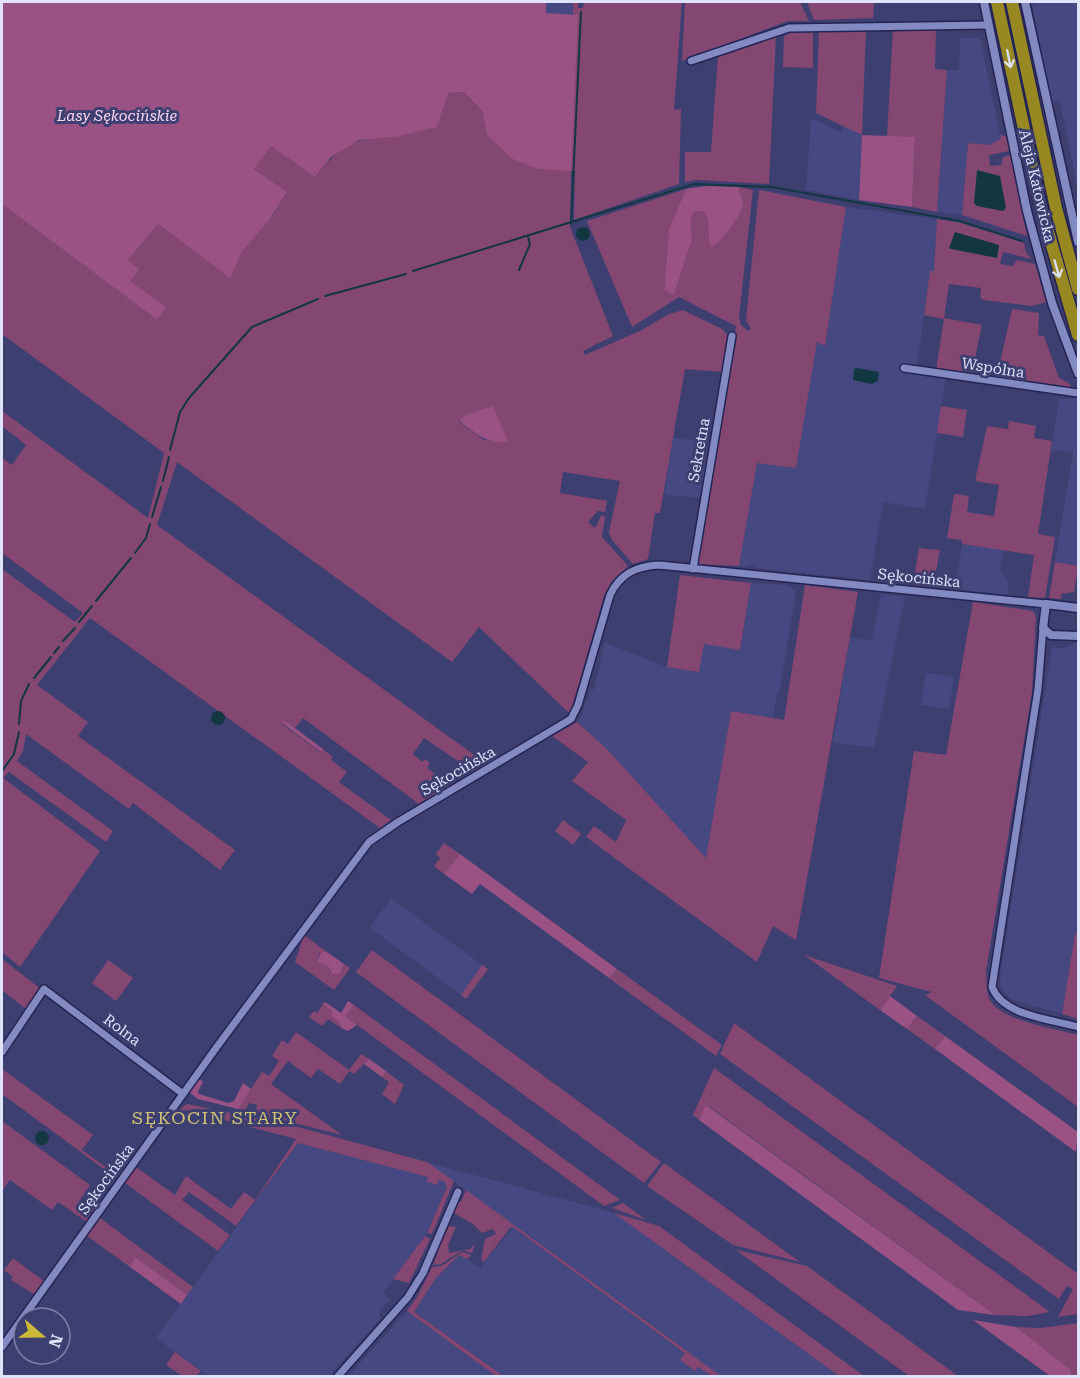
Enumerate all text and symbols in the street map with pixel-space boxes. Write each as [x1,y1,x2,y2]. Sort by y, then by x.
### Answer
one-way arrow [1004,48,1015,68]
park label: Lasy Sękocińskie [56,107,177,125]
street label: Aleja Katowicka [1015,128,1059,244]
one-way arrow [1052,259,1063,278]
street label: Wspólna [960,354,1026,382]
street label: Sekretna [685,417,713,483]
street label: Sękocińska [877,565,961,591]
street label: Sękocińska [418,742,498,800]
street label: Rolna [100,1010,144,1050]
district label: SĘKOCIN STARY [132,1107,298,1128]
street label: Sękocińska [74,1140,138,1218]
north arrow [12,1306,72,1366]
text: N [45,1332,67,1350]

